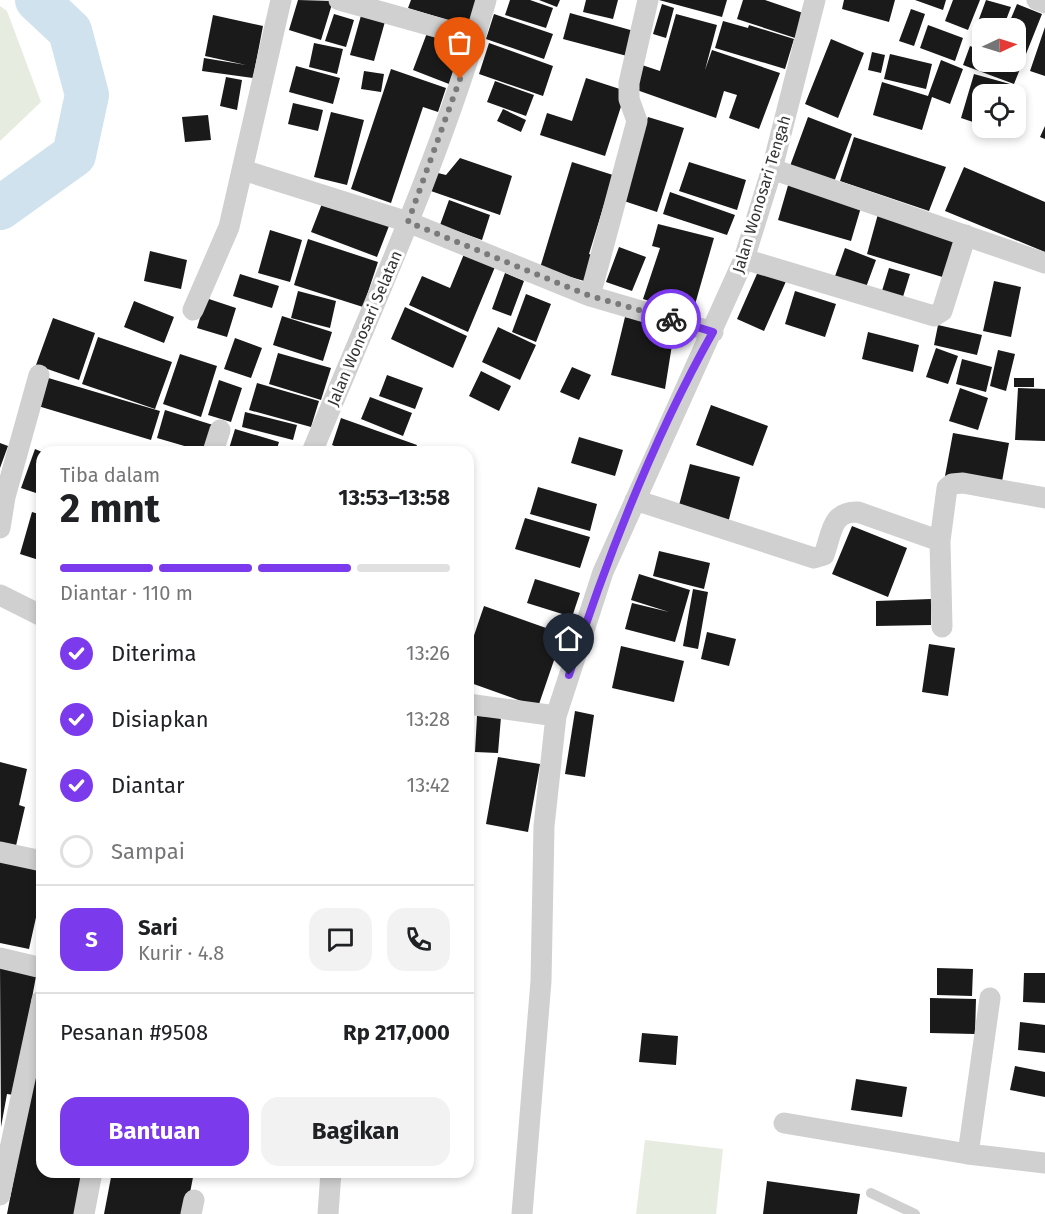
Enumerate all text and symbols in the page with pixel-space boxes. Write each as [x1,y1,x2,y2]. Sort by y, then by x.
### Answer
pin [434,17,485,79]
north arrow [972,18,1026,72]
map controls [972,18,1026,138]
icon: bag [443,26,476,59]
button: locate [972,84,1026,138]
street label: Jalan Wonosari Tengah [728,113,795,275]
street label: Jalan Wonosari Selatan [323,248,406,409]
courier [641,289,701,349]
icon: bike [655,303,688,336]
text: Tiba dalam [60,463,160,487]
text: 13:53–13:58 [338,484,450,511]
text: 2 mnt [60,486,160,532]
text: Diantar · 110 m [60,581,193,605]
pin [543,613,594,675]
icon: home [552,622,585,655]
icon: check [60,637,93,670]
text: Diterima [111,640,197,667]
text: 13:26 [406,641,450,665]
icon: check [60,703,93,736]
text: Disiapkan [111,706,209,733]
text: 13:28 [406,707,450,731]
icon: check [60,769,93,802]
text: Diantar [111,772,184,799]
text: 13:42 [407,773,450,797]
text: Sampai [111,838,185,865]
button: chat [309,908,372,971]
button: phone [387,908,450,971]
text: Sari [138,914,178,941]
text: S [85,926,98,953]
text: Kurir · 4.8 [138,941,224,965]
text: Pesanan #9508 [60,1019,208,1046]
text: Rp 217,000 [343,1019,450,1046]
button: Bantuan [60,1097,249,1166]
button: Bagikan [261,1097,450,1166]

